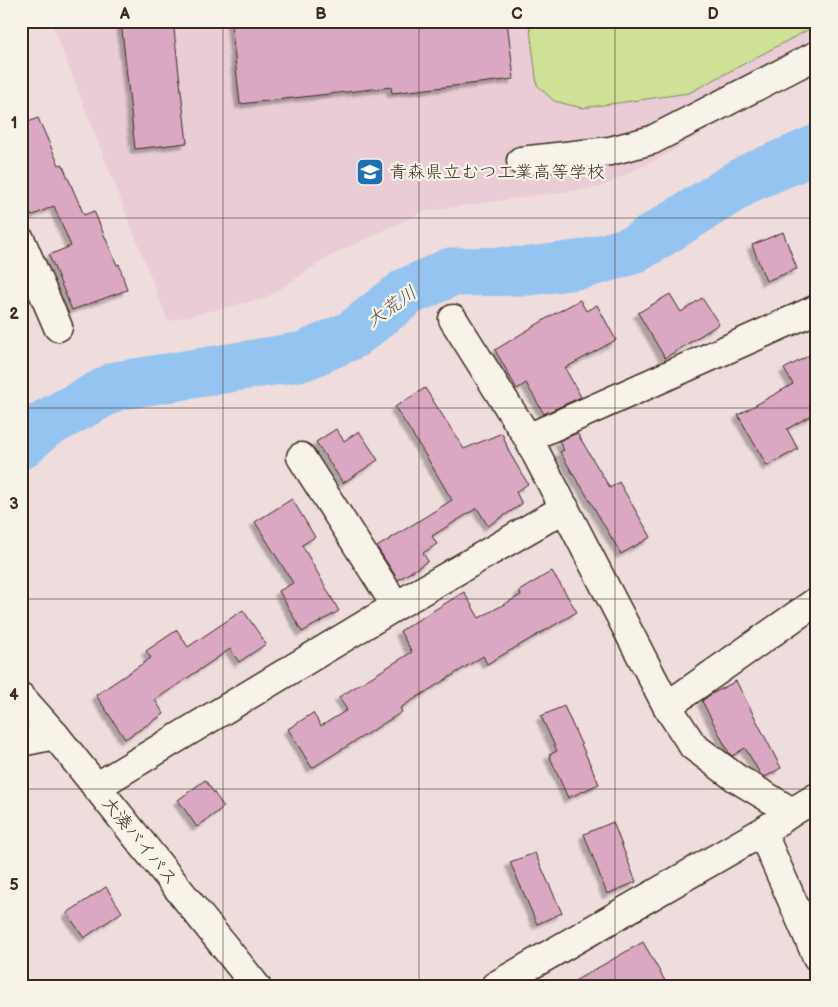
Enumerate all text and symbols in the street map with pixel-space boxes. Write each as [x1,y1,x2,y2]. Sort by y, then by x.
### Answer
text: A [119,5,130,24]
text: B [315,5,327,24]
text: C [511,5,523,24]
text: D [707,5,719,24]
text: 1 [11,114,17,133]
school or university icon: 青森県立むつ工業高等学校 [355,157,385,187]
place label: 青森県立むつ工業高等学校 [389,162,605,183]
water label: 大荒川 [362,281,422,333]
text: 2 [9,305,19,324]
text: 3 [9,495,19,514]
text: 4 [9,686,19,705]
street label: 大湊バイパス [98,793,182,890]
text: 5 [9,876,19,895]

